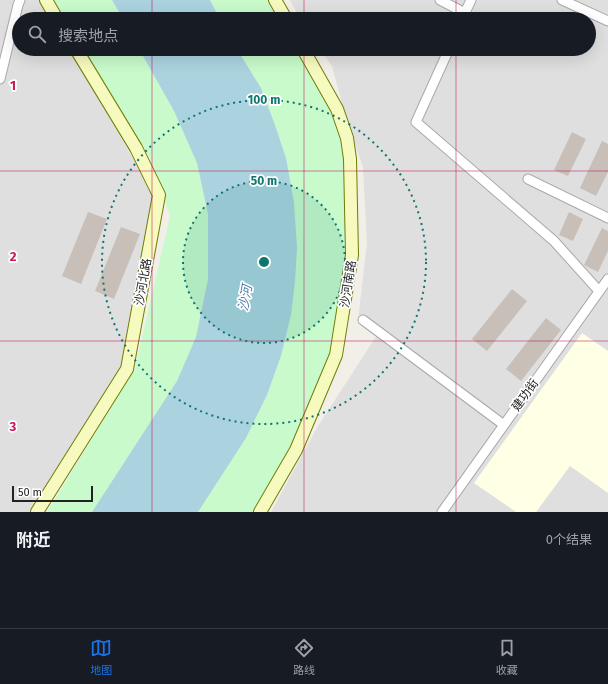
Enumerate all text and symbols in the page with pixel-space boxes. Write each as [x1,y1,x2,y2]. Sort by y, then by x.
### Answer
search box [12,12,596,56]
icon: search [26,23,48,45]
text: 搜索地点 [58,27,118,45]
text: 1 [10,78,16,93]
text: 100 m [248,93,280,107]
text: 50 m [251,174,277,188]
text: 2 [10,249,17,264]
centre of rings [257,255,271,269]
street label: 沙河北路 [132,257,154,307]
street label: 沙河南路 [337,259,359,309]
water label: 沙河 [235,281,255,312]
street label: 建功街 [509,376,541,414]
text: 3 [9,419,17,434]
scale bar [12,484,93,503]
text: 50 m [18,486,42,499]
text: 附近 [16,530,50,551]
text: 0个结果 [546,532,592,547]
tab: 地图 [90,637,112,677]
tab: 路线 [293,637,315,677]
tab: 收藏 [496,637,518,677]

